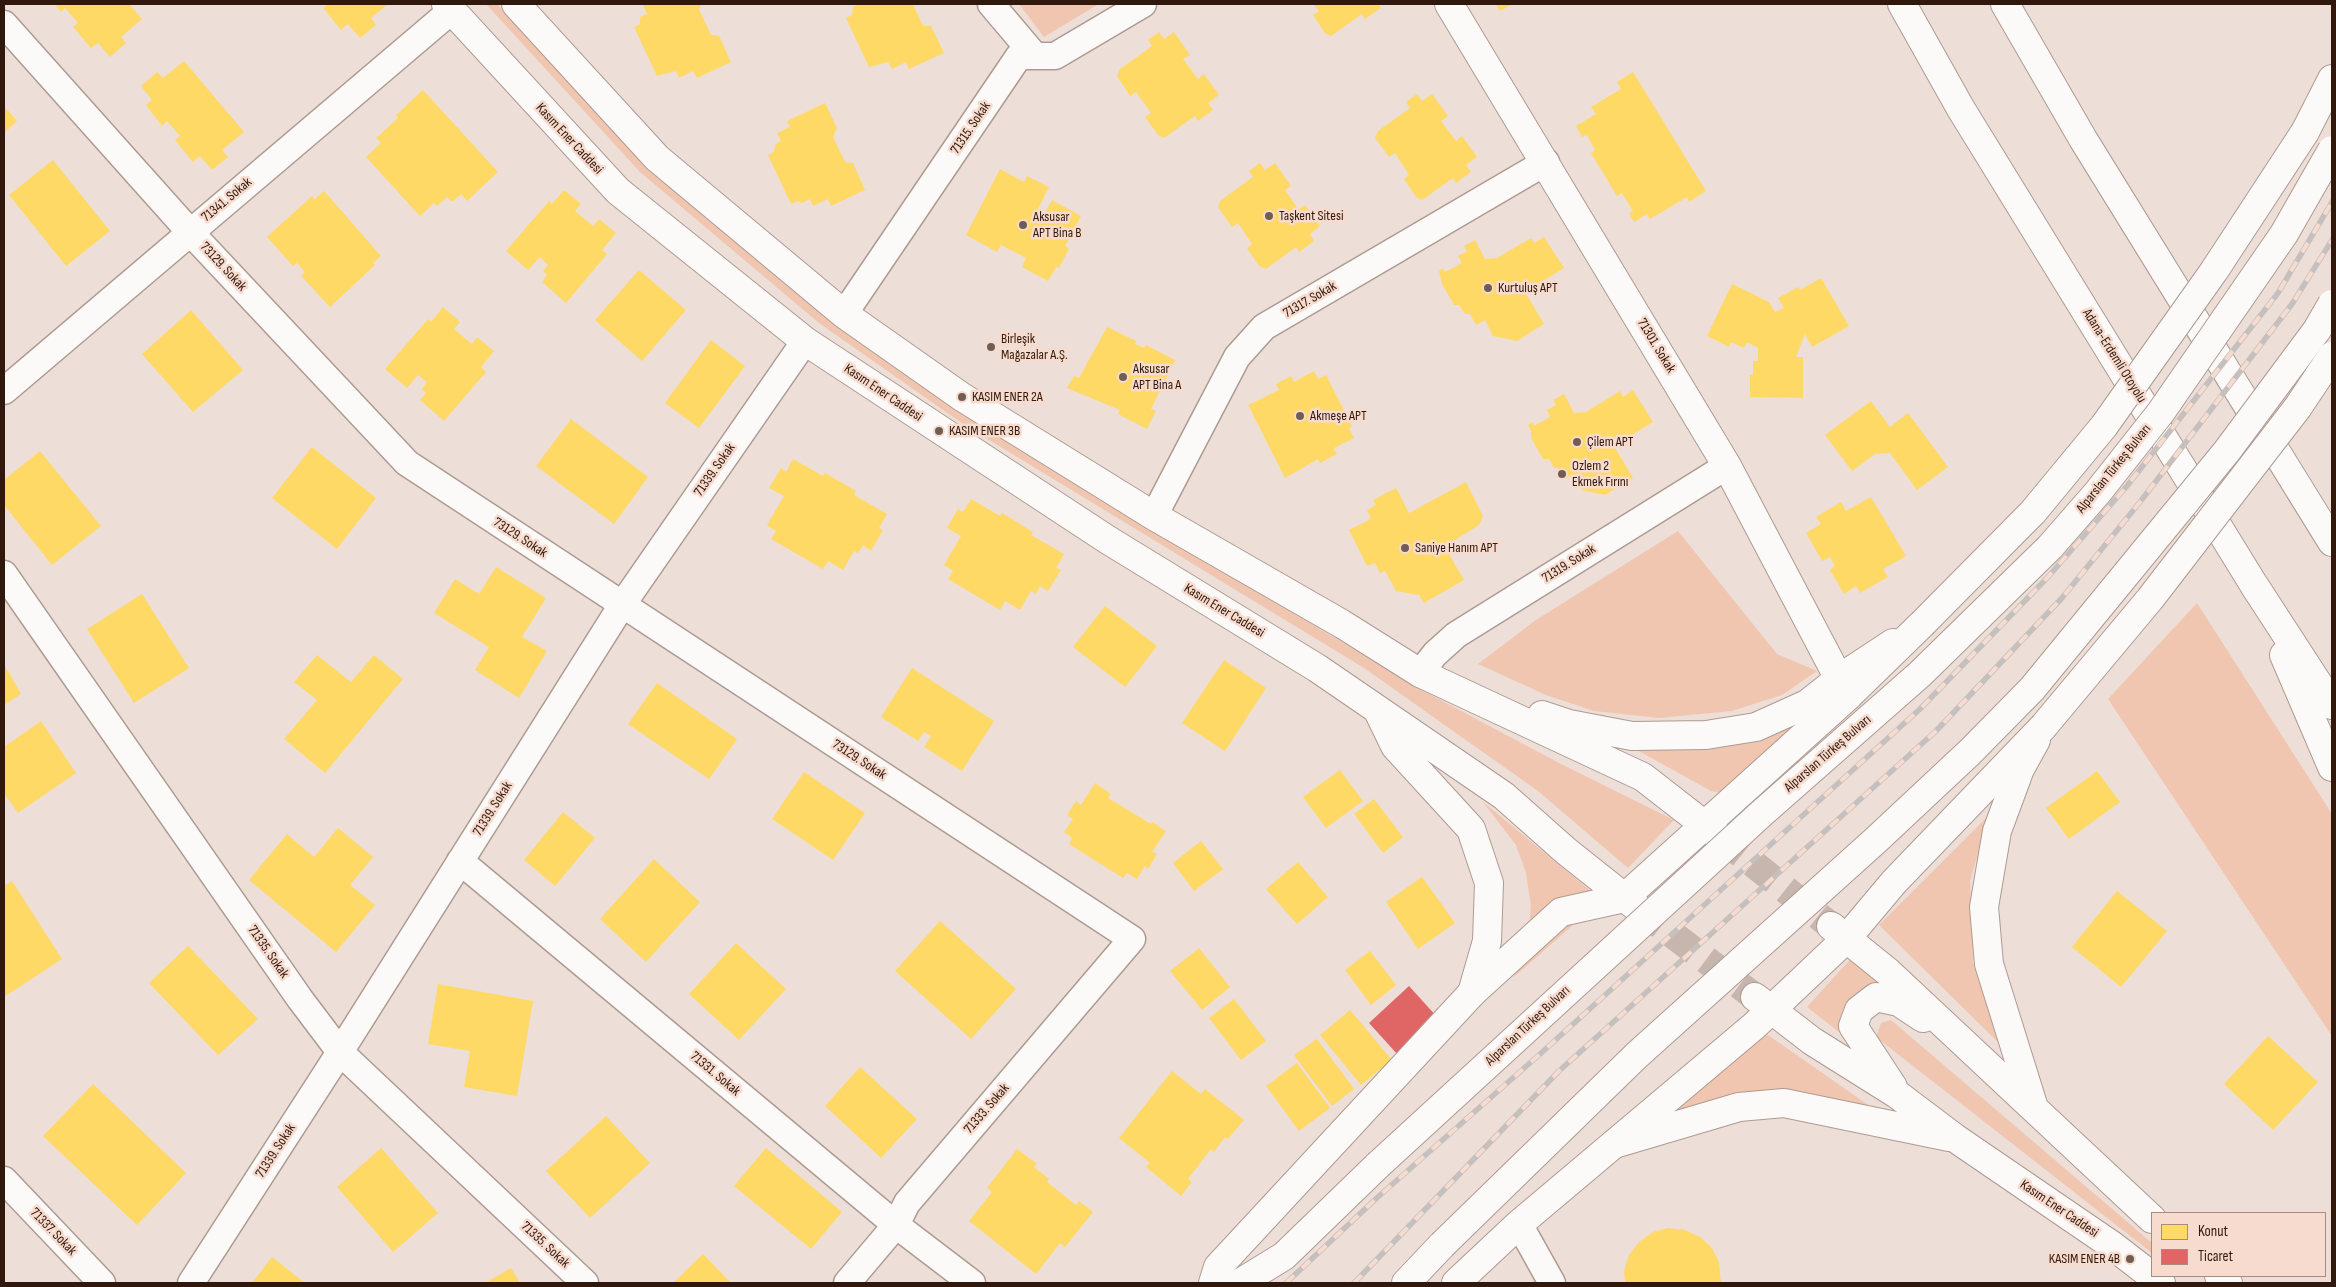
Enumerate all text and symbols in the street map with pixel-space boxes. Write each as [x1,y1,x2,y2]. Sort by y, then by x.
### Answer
street label: 71315. Sokak [947,99,995,157]
street label: Kasım Ener Caddesi [532,100,606,178]
street label: 71341. Sokak [198,174,256,226]
place label: Taşkent Sitesi [1279,208,1344,224]
place label: Aksusar APT Bina B [1033,209,1081,242]
marker: Taşkent Sitesi [1263,210,1275,222]
marker: Aksusar APT Bina B [1017,219,1029,231]
street label: 73129. Sokak [196,239,250,295]
street label: 71317. Sokak [1281,278,1339,322]
place label: Kurtuluş APT [1498,280,1558,296]
marker: Kurtuluş APT [1482,282,1494,294]
street label: Adana-Erdemli Otoyolu [2078,306,2150,406]
street label: 71301. Sokak [1633,316,1679,376]
place label: Birleşik Mağazalar A.Ş. [1001,331,1068,364]
marker: Birleşik Mağazalar A.Ş. [985,341,997,353]
street label: Kasım Ener Caddesi [841,361,925,425]
place label: Aksusar APT Bina A [1133,361,1181,394]
marker: Aksusar APT Bina A [1117,371,1129,383]
place label: KASIM ENER 2A [972,389,1043,405]
marker: KASIM ENER 2A [956,391,968,403]
place label: Akmeşe APT [1310,408,1367,424]
marker: Akmeşe APT [1294,410,1306,422]
street label: Alparslan Türkeş Bulvarı [2073,421,2155,517]
place label: KASIM ENER 3B [949,423,1020,439]
marker: KASIM ENER 3B [933,425,945,437]
place label: Çilem APT [1587,434,1633,450]
marker: Çilem APT [1571,436,1583,448]
street label: 71339. Sokak [691,440,739,500]
place label: Ozlem 2 Ekmek Fırını [1572,458,1628,491]
marker: Ozlem 2 Ekmek Fırını [1556,468,1568,480]
street label: 73129. Sokak [490,514,550,562]
place label: Saniye Hanım APT [1415,540,1498,556]
street label: 71319. Sokak [1539,541,1599,587]
marker: Saniye Hanım APT [1399,542,1411,554]
street label: Kasım Ener Caddesi [1181,580,1267,642]
street label: Alparslan Türkeş Bulvarı [1781,712,1875,796]
street label: 73129. Sokak [829,736,889,784]
street label: 71339. Sokak [470,779,516,839]
street label: 71335. Sokak [244,922,292,982]
street label: Alparslan Türkeş Bulvarı [1482,983,1574,1069]
street label: 71331. Sokak [686,1048,744,1100]
street label: 71333. Sokak [961,1080,1013,1138]
street label: 71339. Sokak [252,1121,300,1181]
street label: Kasım Ener Caddesi [2017,1177,2101,1241]
street label: 71337. Sokak [26,1205,80,1259]
legend [2151,1212,2326,1277]
street label: 71335. Sokak [517,1218,573,1272]
text: Konut [2198,1222,2228,1241]
text: Ticaret [2198,1247,2233,1266]
place label: KASIM ENER 4B [2049,1251,2120,1267]
marker: KASIM ENER 4B [2124,1253,2136,1265]

